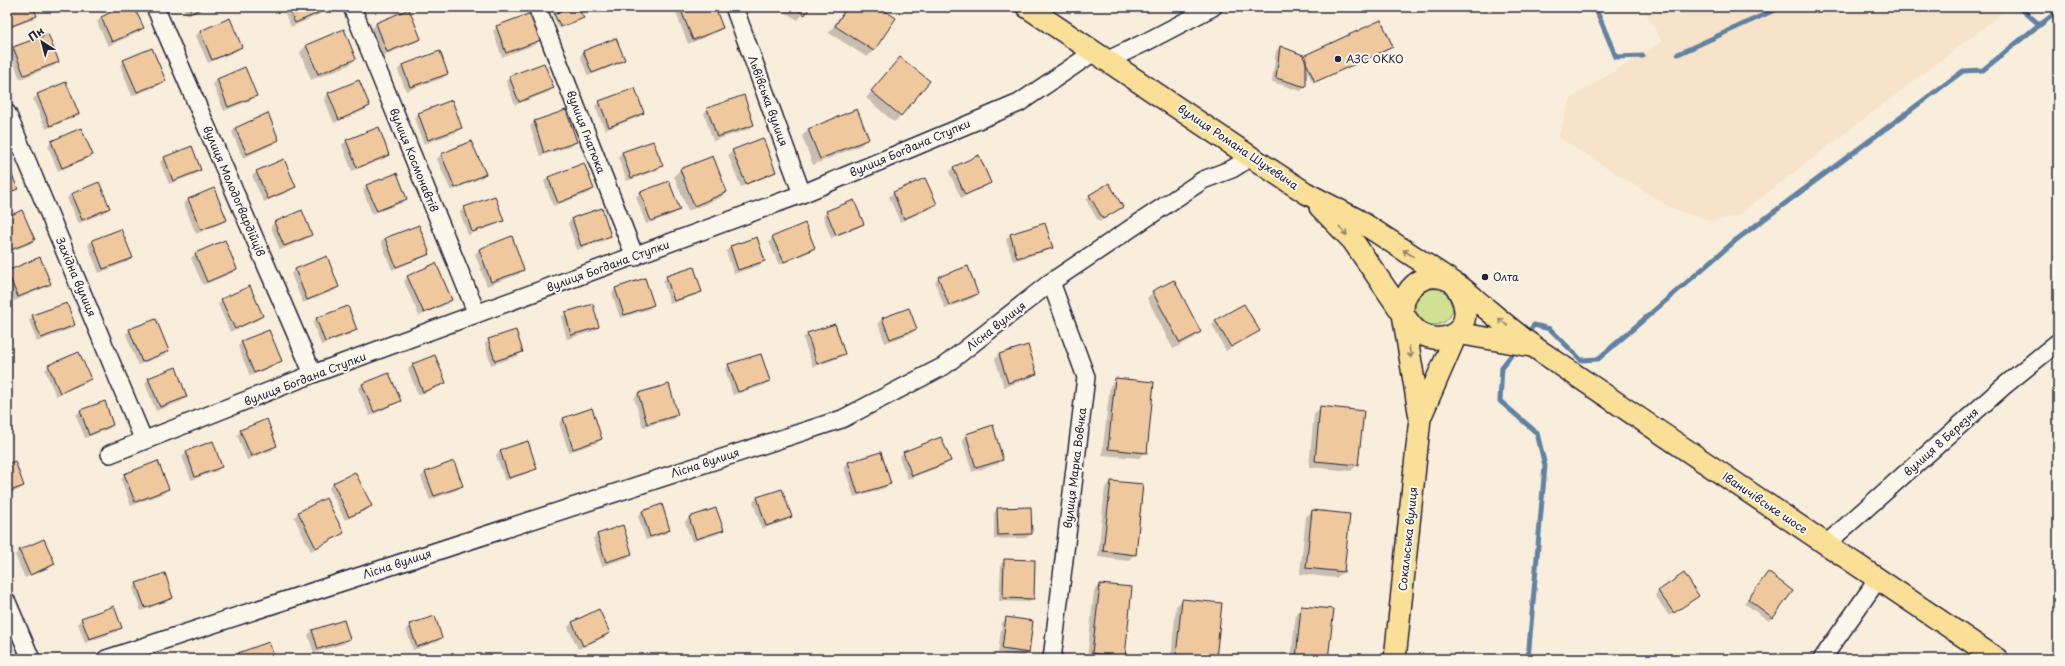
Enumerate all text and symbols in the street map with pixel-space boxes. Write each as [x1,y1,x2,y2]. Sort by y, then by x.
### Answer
north arrow [22,22,62,62]
text: Пн [24,22,47,45]
place label: АЗС ОККО [1346,50,1404,67]
street label: Львівська вулиця [744,53,793,149]
marker: АЗС ОККО [1333,54,1343,64]
street label: вулиця Гнатюка [563,88,610,176]
street label: вулиця Романа Шухевича [1175,100,1302,193]
street label: вулиця Космонавтів [386,105,443,214]
street label: вулиця Богдана Ступки [847,114,973,181]
street label: вулиця Молодогвардійців [199,123,270,259]
one-way arrow [1338,226,1348,236]
street label: Західна вулиця [52,235,101,319]
street label: вулиця Богдана Ступки [544,235,672,296]
one-way arrow [1403,249,1414,257]
place label: Олта [1493,268,1519,285]
marker: Олта [1480,272,1490,282]
street label: Лісна вулиця [962,297,1029,354]
one-way arrow [1498,318,1508,327]
one-way arrow [1406,346,1414,359]
street label: вулиця Богдана Ступки [241,347,368,410]
street label: вулиця 8 Березня [1900,403,1982,480]
street label: вулиця Марка Вовчка [1059,407,1090,529]
street label: Лісна вулиця [668,443,742,482]
street label: Іваничівське шосе [1719,468,1811,538]
street label: Сокальська вулиця [1394,486,1421,592]
street label: Лісна вулиця [360,544,434,583]

